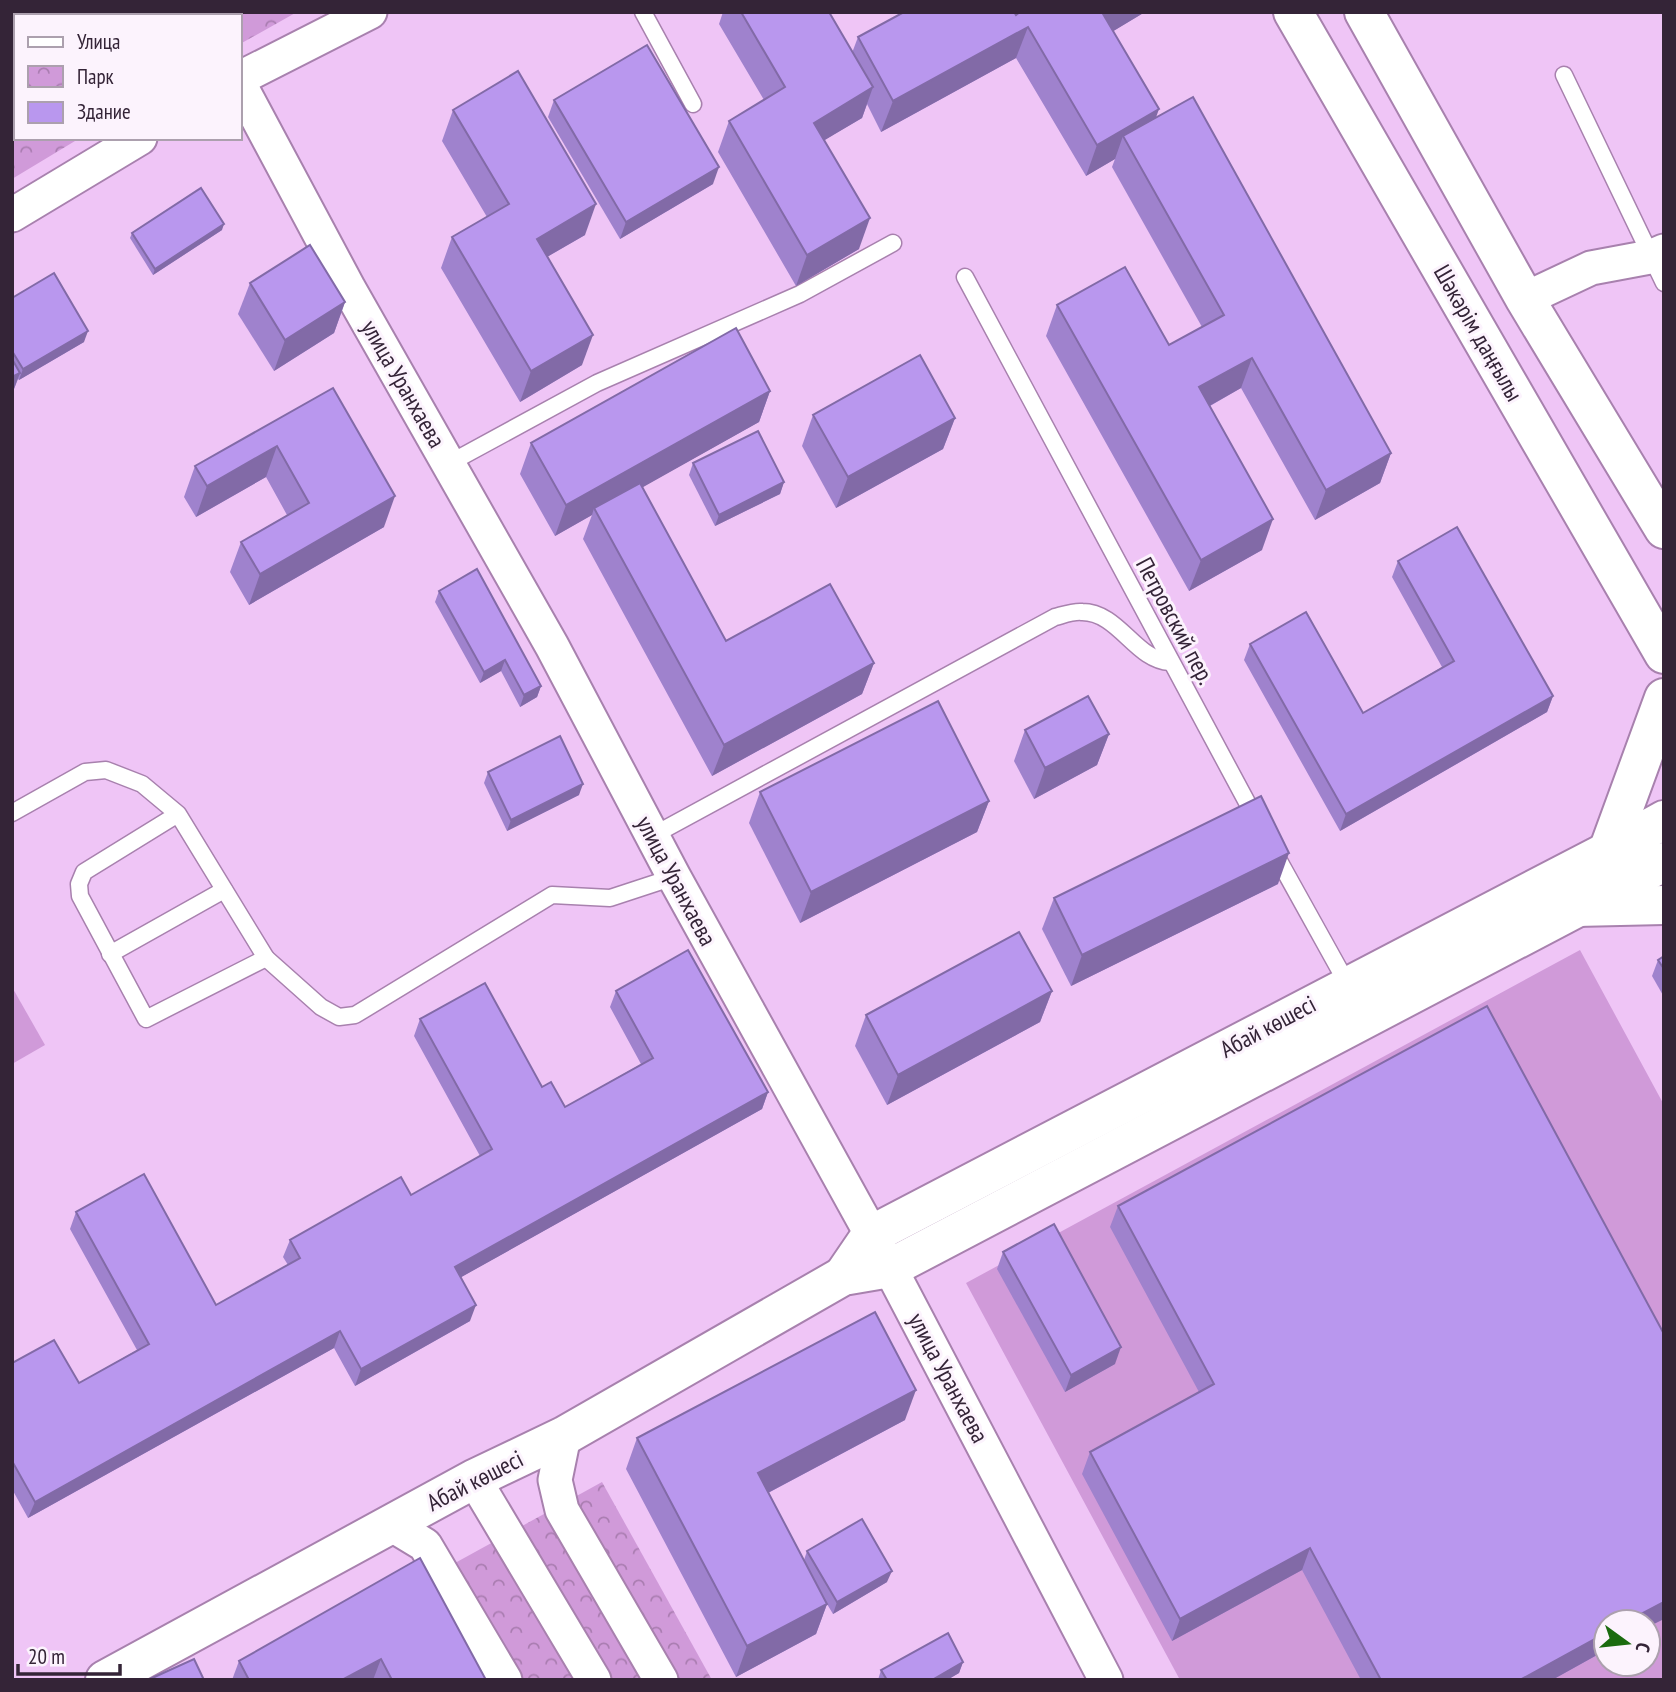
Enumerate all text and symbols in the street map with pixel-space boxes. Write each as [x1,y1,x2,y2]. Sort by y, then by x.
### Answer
legend [14,14,242,140]
text: Улица [77,28,120,55]
text: Парк [77,63,114,90]
text: Здание [77,98,131,125]
street label: Шәкәрім даңғылы [1427,259,1530,407]
street label: улица Уранхаева [354,314,453,453]
street label: Петровский пер. [1129,552,1222,690]
street label: улица Уранхаева [629,811,724,951]
street label: Абай көшесі [1215,988,1321,1065]
street label: улица Уранхаева [901,1308,996,1448]
street label: Абай көшесі [421,1443,528,1518]
north arrow [1592,1608,1662,1678]
scale bar [18,1632,119,1676]
text: С [1631,1640,1656,1655]
text: 20 m [28,1643,65,1670]

